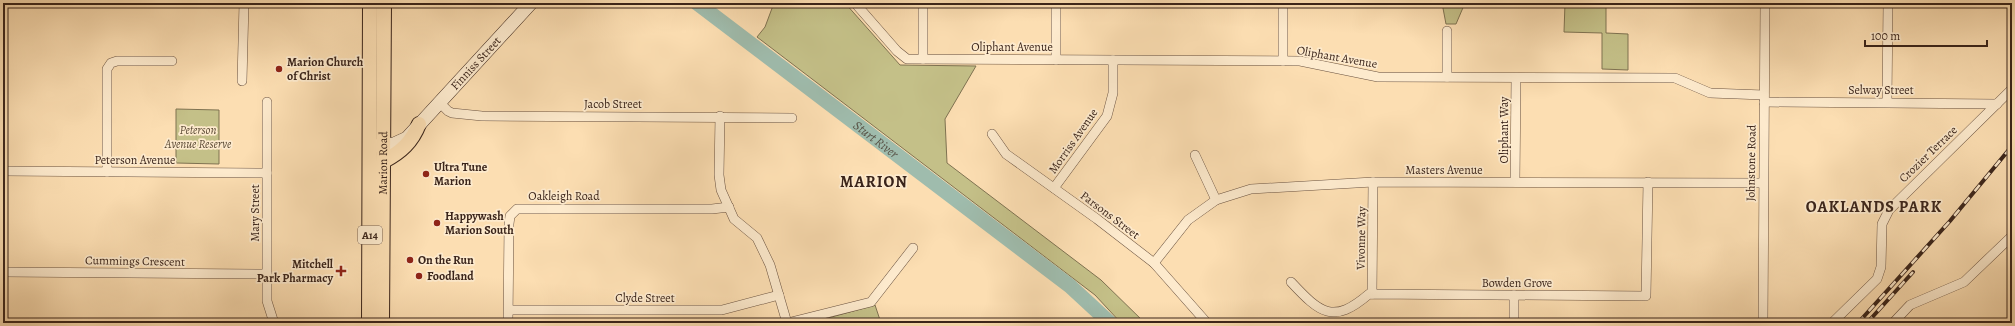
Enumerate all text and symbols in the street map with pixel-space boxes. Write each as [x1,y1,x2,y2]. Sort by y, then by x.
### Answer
scale bar [1865,22,1987,48]
text: 100 m [1871,28,1900,44]
street label: Finniss Street [447,33,504,93]
street label: Oliphant Avenue [971,39,1053,55]
street label: Oliphant Avenue [1295,42,1379,72]
place label: Marion Church of Christ [287,54,364,84]
marker: Marion Church of Christ [274,64,284,74]
street label: Selway Street [1848,82,1914,98]
street label: Jacob Street [584,96,642,112]
street label: Oliphant Way [1496,96,1512,163]
street label: Morriss Avenue [1045,105,1101,177]
water label: Sturt River [850,116,903,162]
park label: Peterson Avenue Reserve [164,122,232,152]
street label: Crozier Terrace [1895,122,1961,186]
street label: Johnstone Road [1742,124,1760,201]
street label: Marion Road [375,131,391,195]
street label: Peterson Avenue [95,152,175,168]
place label: Ultra Tune Marion [434,159,488,189]
street label: Masters Avenue [1405,162,1483,178]
marker: Ultra Tune Marion [421,169,431,179]
district label: MARION [840,171,908,193]
street label: Mary Street [247,184,263,242]
street label: Parsons Street [1077,187,1143,243]
street label: Oakleigh Road [528,188,600,204]
district label: OAKLANDS PARK [1806,196,1942,218]
street label: Vivonne Way [1352,206,1370,271]
place label: Happywash Marion South [445,208,514,238]
marker: Happywash Marion South [432,218,442,228]
road number: A14 [358,226,382,244]
street label: Cummings Crescent [85,252,185,270]
place label: On the Run [418,252,474,268]
marker: On the Run [405,255,415,265]
place label: Mitchell Park Pharmacy [257,256,334,286]
marker: Mitchell Park Pharmacy [336,266,346,276]
place label: Foodland [427,268,474,284]
marker: Foodland [414,271,424,281]
street label: Bowden Grove [1482,275,1552,291]
street label: Clyde Street [615,290,675,306]

